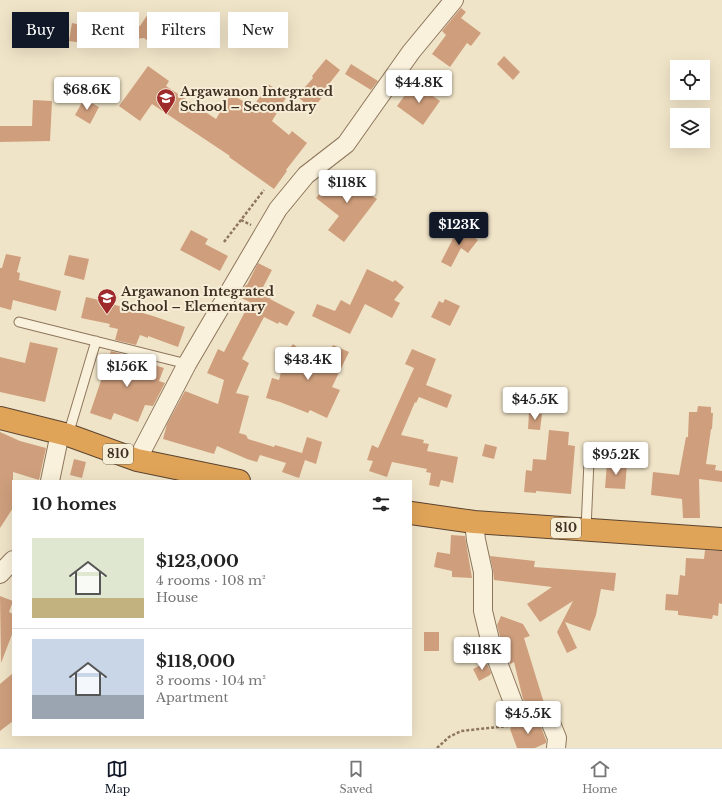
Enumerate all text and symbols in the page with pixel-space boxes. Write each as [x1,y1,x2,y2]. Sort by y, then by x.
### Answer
chip: Buy [12,12,69,48]
chip: Rent [77,12,139,48]
chip: Filters [147,12,220,48]
chip: New [228,12,288,48]
map controls [670,60,710,148]
button: locate [670,60,710,100]
pin: $44.8K [386,70,452,104]
text: $44.8K [395,74,443,91]
pin: $68.6K [54,77,120,111]
text: $68.6K [63,81,111,98]
place label: Argawanon Integrated School – Secondary [179,83,333,115]
school or university icon: Argawanon Integrated School – Secondary [155,87,177,115]
button: layers [670,108,710,148]
pin: $118K [319,170,375,204]
text: $118K [328,174,366,191]
pin: $123K [431,212,487,246]
text: $123K [438,216,480,233]
place label: Argawanon Integrated School – Elementary [120,283,274,315]
school or university icon: Argawanon Integrated School – Elementary [96,287,118,315]
pin: $43.4K [275,347,341,381]
text: $43.4K [284,351,332,368]
pin: $156K [99,354,155,388]
text: $156K [106,358,148,375]
pin: $45.5K [502,387,568,421]
text: $45.5K [512,391,558,408]
pin: $95.2K [583,442,649,476]
road number: 810 [103,444,133,464]
text: $95.2K [592,446,640,463]
icon: filters [370,493,392,515]
text: 10 homes [32,494,117,515]
road number: 810 [551,518,581,538]
text: $123,000 [156,551,239,572]
icon: home [64,554,112,602]
text: 4 rooms · 108 m² [156,572,266,589]
text: House [156,589,198,606]
pin: $118K [454,637,510,671]
text: $118K [463,641,501,658]
text: $118,000 [156,651,235,672]
icon: home [64,655,112,703]
text: 3 rooms · 104 m² [156,672,266,689]
text: Apartment [156,689,228,706]
pin: $45.5K [495,701,561,735]
text: $45.5K [505,705,551,722]
tab: Map [105,758,130,796]
tab: Saved [340,758,373,796]
tab: Home [582,758,617,796]

